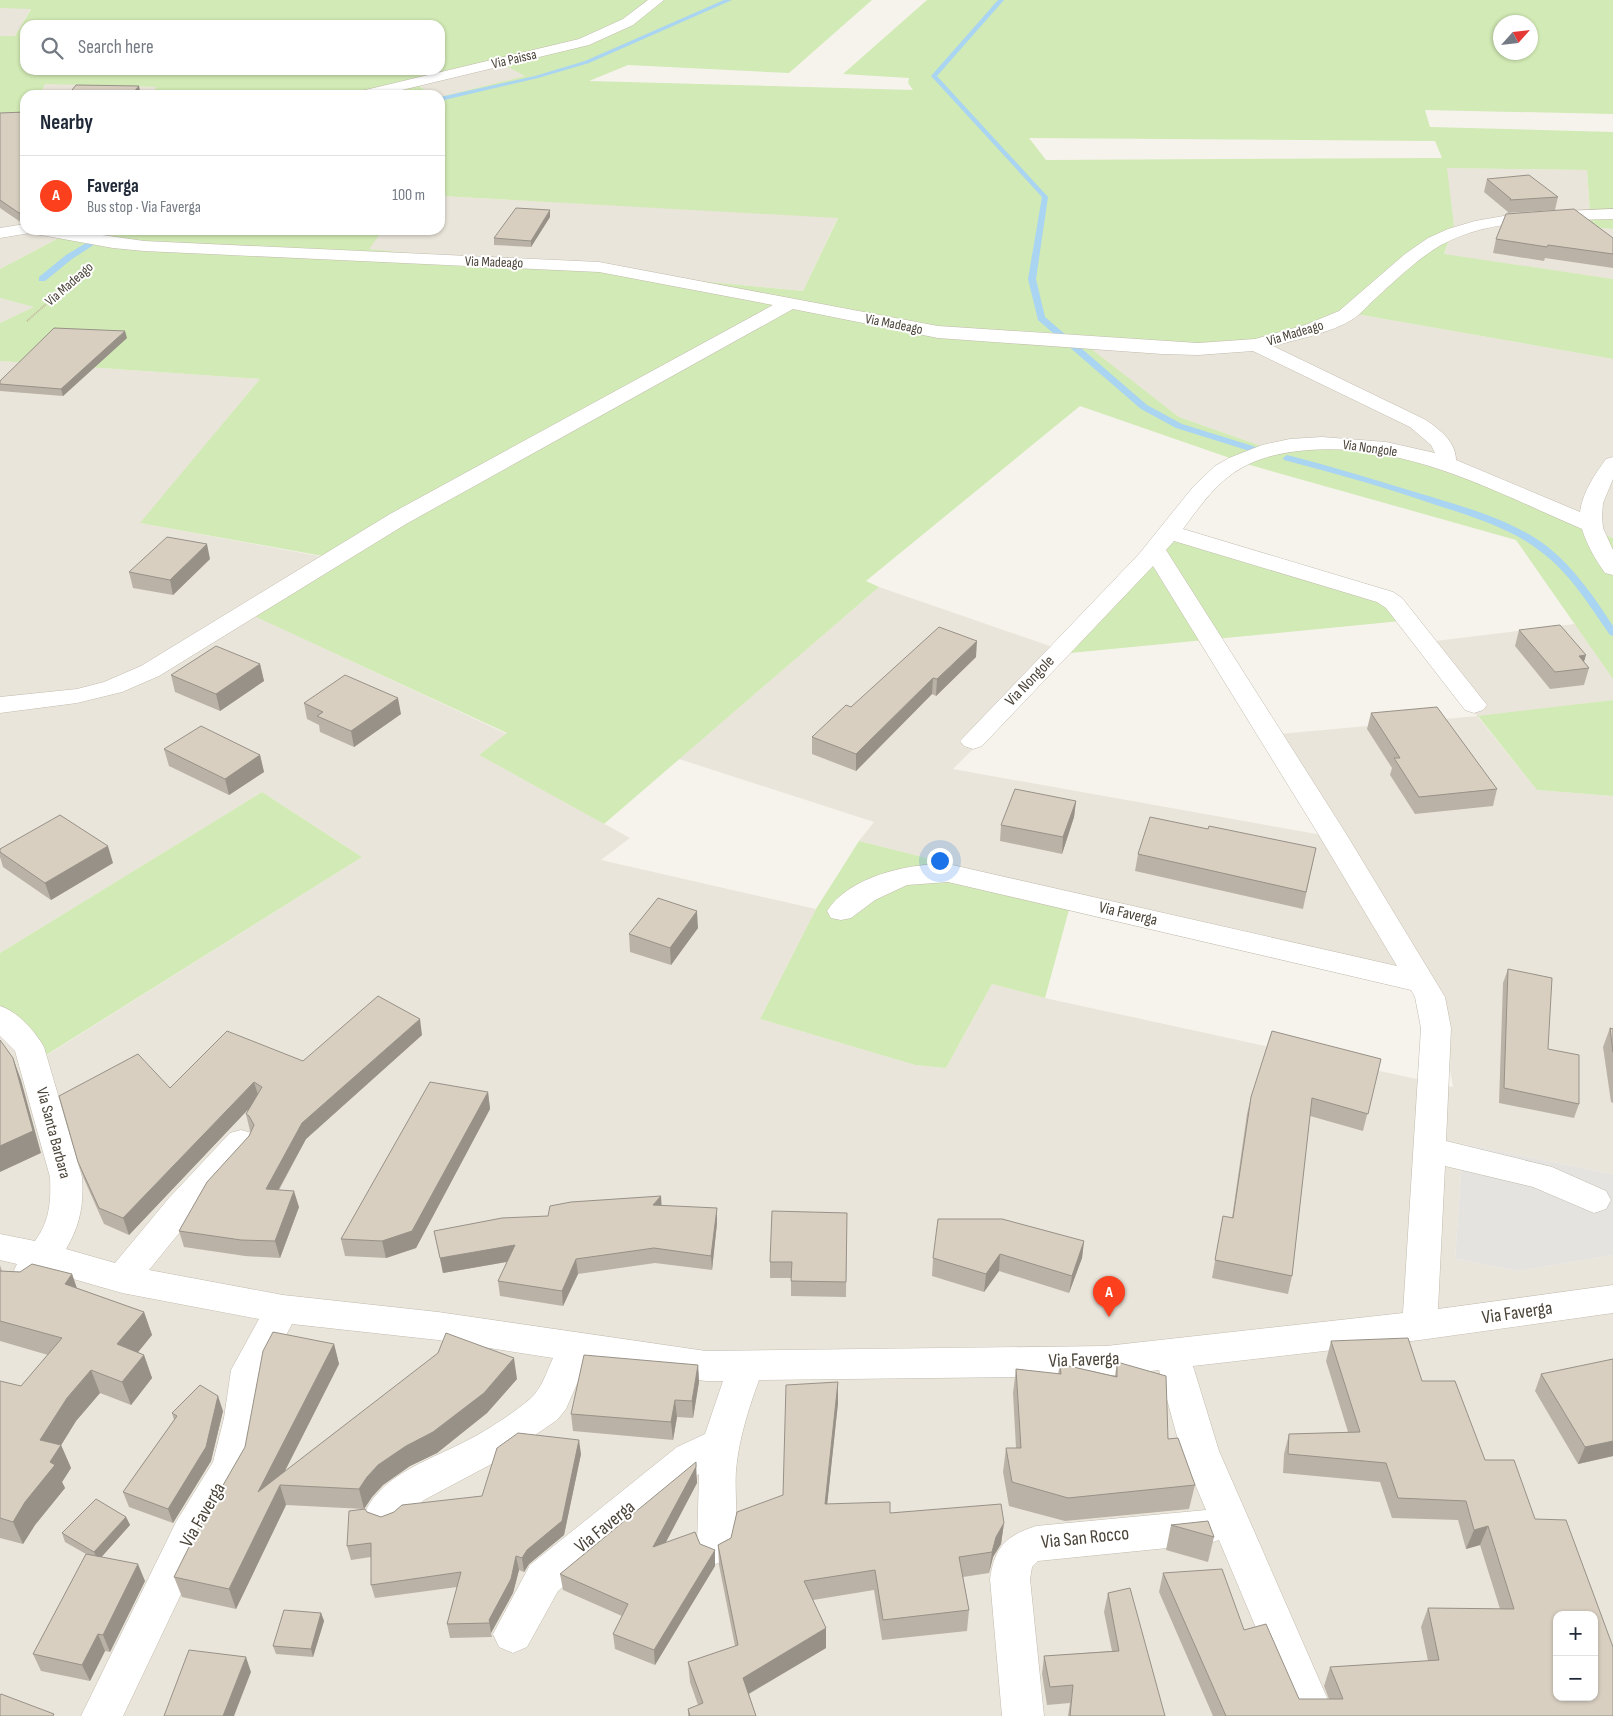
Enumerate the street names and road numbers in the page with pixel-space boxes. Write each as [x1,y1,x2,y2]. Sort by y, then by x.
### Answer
street label: Via Paissa [490,46,538,72]
street label: Via Madeago [465,252,524,272]
street label: Via Madeago [41,258,97,310]
street label: Via Madeago [864,310,924,338]
street label: Via Madeago [1265,316,1326,350]
street label: Via Nongole [1342,436,1398,460]
street label: Via Nongole [1001,652,1059,710]
street label: Via Faverga [1097,898,1159,930]
street label: Via Santa Barbara [32,1085,74,1181]
street label: Via Faverga [1480,1297,1554,1329]
street label: Via Faverga [1048,1347,1120,1373]
street label: Via Faverga [175,1479,231,1551]
street label: Via Faverga [570,1496,640,1558]
street label: Via San Rocco [1040,1522,1130,1554]

